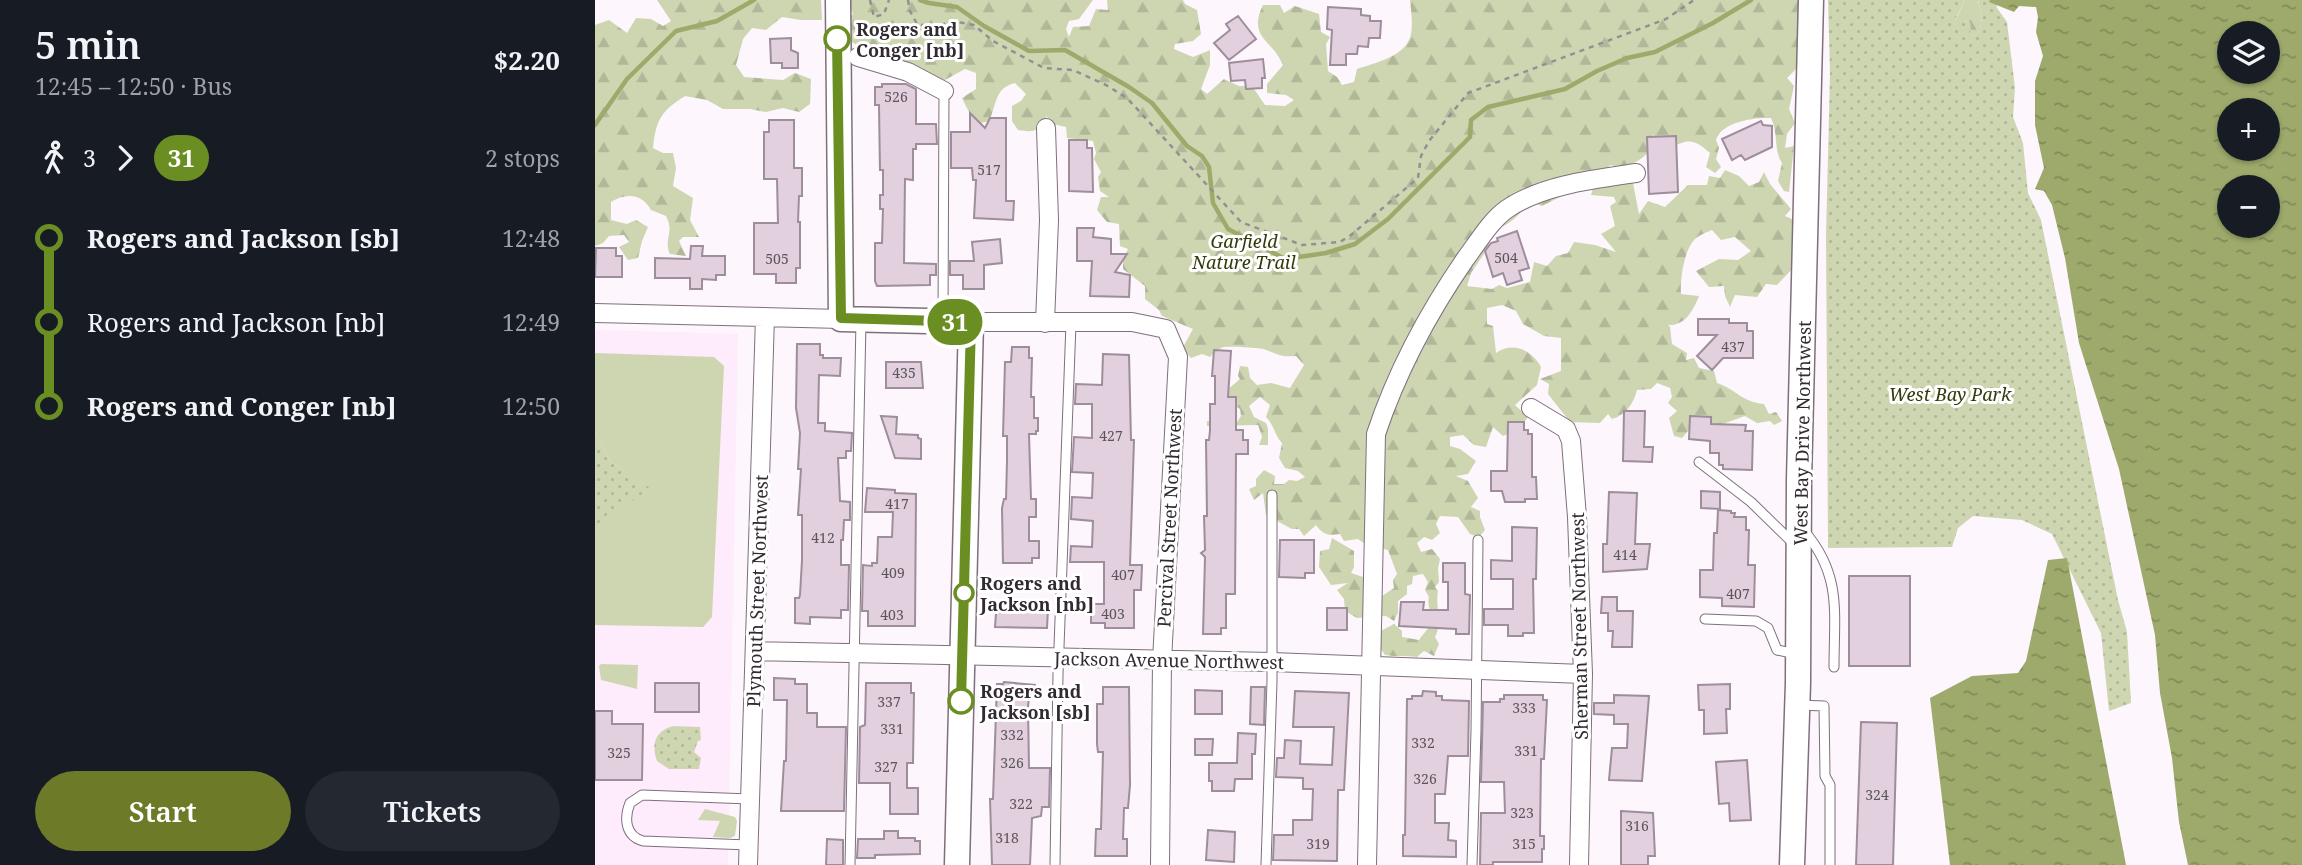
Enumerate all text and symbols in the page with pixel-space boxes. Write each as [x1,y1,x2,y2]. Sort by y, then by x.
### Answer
place label: Rogers and Conger [nb] [856,17,964,62]
text: 5 min [35,18,141,70]
map controls [2217,21,2280,238]
button: layers [2217,21,2280,84]
marker: Rogers and Conger [nb] [824,26,850,52]
text: $2.20 [494,42,560,78]
text: 12:45 – 12:50 · Bus [35,70,232,102]
house number: 526 [884,87,908,106]
button: + [2217,98,2280,161]
icon: walk [35,139,73,177]
icon: forward [106,139,144,177]
text: 31 [168,141,195,174]
text: 3 [83,142,96,174]
text: 2 stops [485,142,560,174]
house number: 517 [977,160,1001,179]
button: − [2217,175,2280,238]
text: Rogers and Jackson [sb] [87,220,400,256]
text: 12:48 [502,222,560,254]
park label: Garfield Nature Trail [1191,229,1296,274]
house number: 504 [1494,248,1518,267]
house number: 505 [765,249,789,268]
line badge: 31 [923,299,987,345]
text: Rogers and Jackson [nb] [87,304,385,340]
text: 31 [941,305,969,338]
text: 12:49 [502,306,560,338]
street label: West Bay Drive Northwest [1788,320,1816,546]
house number: 437 [1721,337,1745,356]
house number: 435 [892,363,916,382]
park label: West Bay Park [1889,382,2012,406]
text: Rogers and Conger [nb] [87,388,397,424]
text: 12:50 [502,390,560,422]
street label: Percival Street Northwest [1151,408,1187,628]
house number: 427 [1099,426,1123,445]
street label: Plymouth Street Northwest [741,474,773,708]
house number: 417 [885,494,909,513]
street label: Sherman Street Northwest [1565,512,1593,740]
house number: 412 [811,528,835,547]
house number: 414 [1613,545,1637,564]
house number: 409 [881,563,905,582]
house number: 407 [1111,565,1135,584]
place label: Rogers and Jackson [nb] [979,571,1094,616]
marker: Rogers and Jackson [nb] [954,583,974,603]
house number: 407 [1726,584,1750,603]
house number: 403 [1101,604,1125,623]
house number: 403 [880,605,904,624]
street label: Jackson Avenue Northwest [1053,646,1284,674]
place label: Rogers and Jackson [sb] [979,679,1091,724]
marker: Rogers and Jackson [sb] [948,688,974,714]
house number: 337 [877,692,901,711]
house number: 333 [1512,698,1536,717]
house number: 331 [880,719,904,738]
house number: 332 [1000,725,1024,744]
house number: 332 [1411,733,1435,752]
house number: 331 [1514,741,1538,760]
house number: 325 [607,743,631,762]
house number: 326 [1000,753,1024,772]
house number: 327 [874,757,898,776]
house number: 326 [1413,769,1437,788]
button: Start [35,771,291,851]
button: Tickets [305,771,560,851]
house number: 324 [1865,785,1889,804]
house number: 322 [1009,794,1033,813]
house number: 323 [1510,803,1534,822]
house number: 316 [1625,816,1649,835]
house number: 318 [995,828,1019,847]
house number: 319 [1306,834,1330,853]
house number: 315 [1512,834,1536,853]

